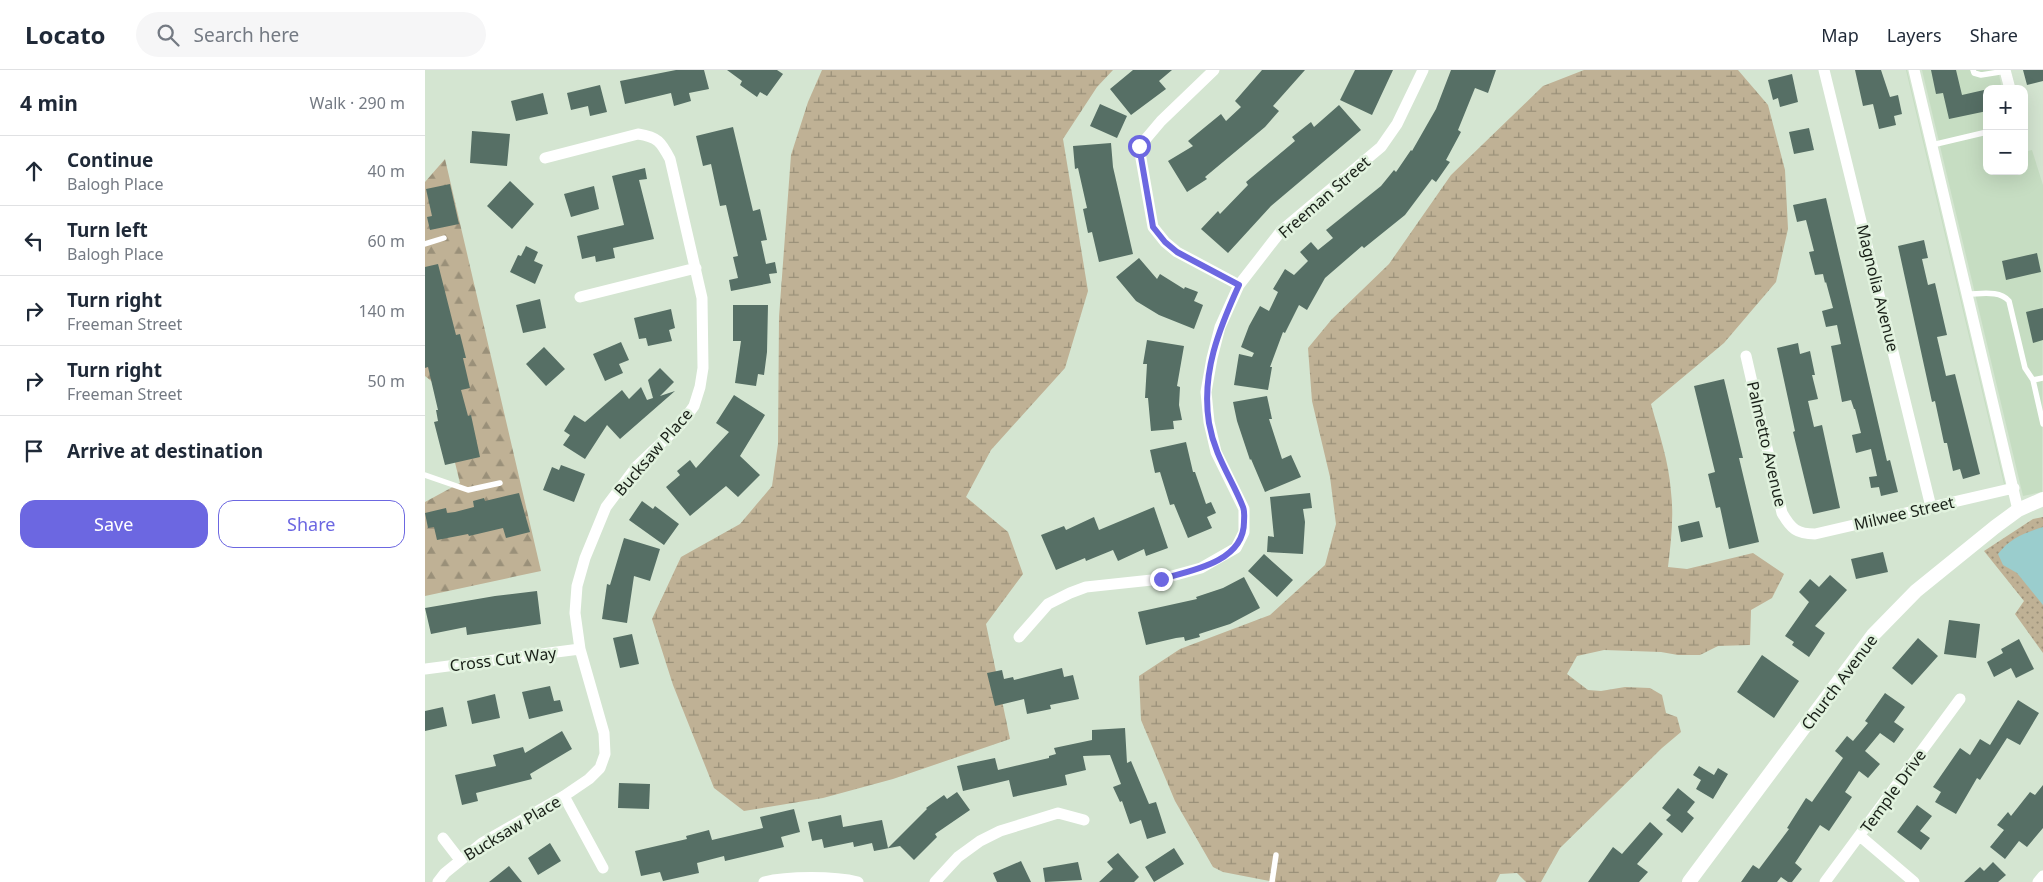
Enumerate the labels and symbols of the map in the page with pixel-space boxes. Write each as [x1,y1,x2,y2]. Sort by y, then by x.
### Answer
route start [1128,135,1151,158]
street label: Freeman Street [1273,151,1375,243]
street label: Magnolia Avenue [1852,222,1904,354]
street label: Palmetto Avenue [1742,379,1792,509]
street label: Bucksaw Place [609,404,697,500]
street label: Milwee Street [1852,491,1956,535]
route end [1150,568,1173,591]
street label: Church Avenue [1796,630,1882,734]
street label: Cross Cut Way [448,641,558,676]
street label: Temple Drive [1855,745,1931,837]
street label: Bucksaw Place [459,790,565,866]

